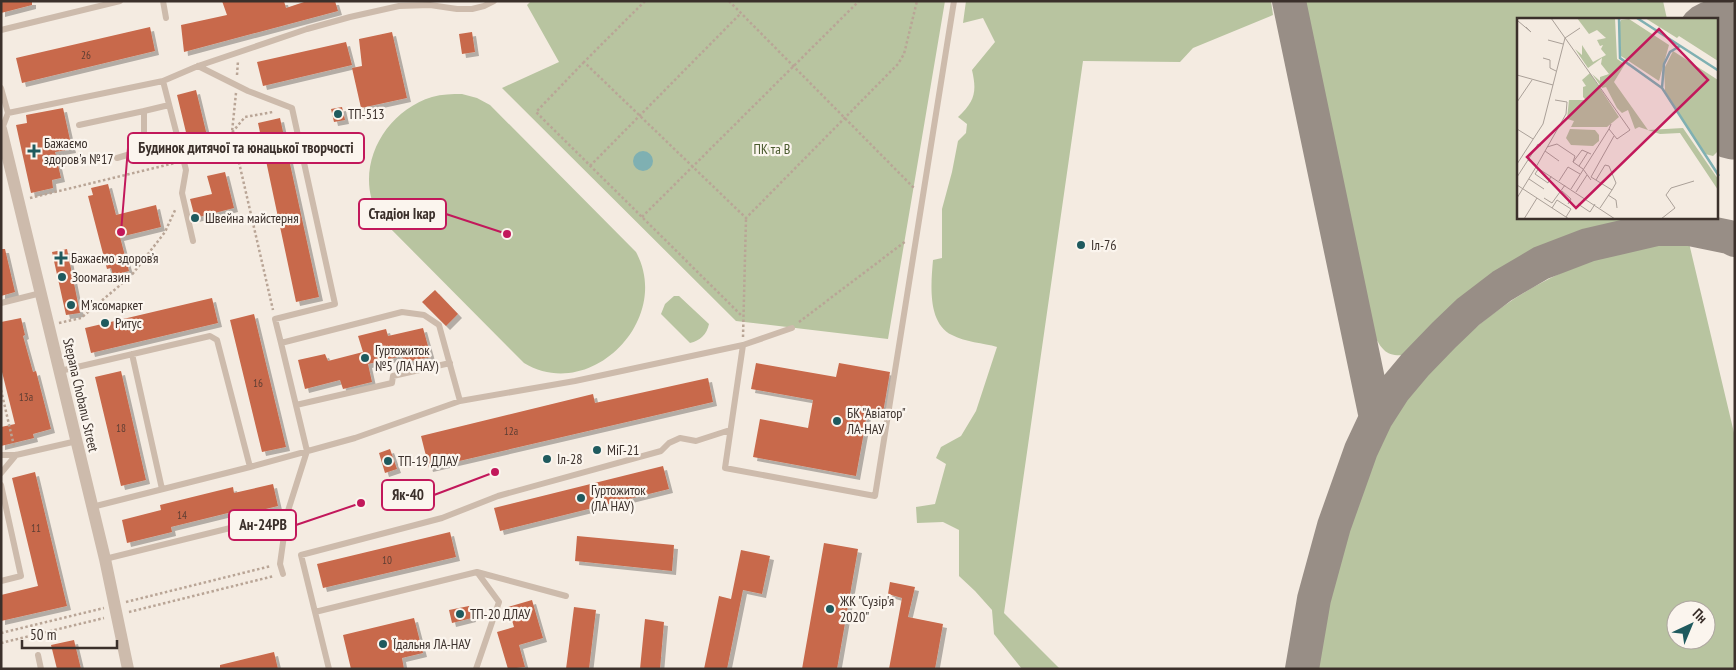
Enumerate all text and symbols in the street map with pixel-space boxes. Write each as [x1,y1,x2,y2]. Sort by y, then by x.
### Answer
inset map [1517,18,1718,219]
house number: 26 [81,48,91,62]
place label: ТП-513 [348,105,385,123]
marker: ТП-513 [332,108,344,120]
callout: Будинок дитячої та юнацької творчості [128,133,364,163]
place label: Бажаємо здоров'я №17 [44,134,114,168]
text: Будинок дитячої та юнацької творчості [138,138,354,157]
park label: ПК та В [754,140,790,158]
marker: Бажаємо здоров'я №17 [28,145,40,157]
callout: Стадіон Ікар [359,199,446,229]
text: Стадіон Ікар [369,204,436,223]
place label: Швейна майстерня [205,209,299,227]
marker: Швейна майстерня [189,212,201,224]
place label: Іл-76 [1091,236,1117,254]
marker: Іл-76 [1075,239,1087,251]
place label: Бажаємо здоров’я [71,249,158,267]
marker: Бажаємо здоров’я [55,252,67,264]
place label: Зоомагазин [72,268,130,286]
marker: Зоомагазин [56,271,68,283]
place label: М'ясомаркет [81,296,143,314]
marker: М'ясомаркет [65,299,77,311]
place label: Ритус [115,314,142,332]
marker: Ритус [99,317,111,329]
street label: Stepana Chobanu Street [59,336,103,454]
place label: Гуртожиток №5 (ЛА НАУ) [375,341,439,375]
marker: Гуртожиток №5 (ЛА НАУ) [359,352,371,364]
house number: 16 [253,376,263,390]
house number: 13а [19,390,33,404]
place label: БК "Авіатор" ЛА-НАУ [846,404,906,438]
marker: БК "Авіатор" ЛА-НАУ [831,415,843,427]
house number: 18 [116,421,126,435]
house number: 12а [504,424,518,438]
place label: МіГ-21 [607,441,639,459]
marker: МіГ-21 [591,444,603,456]
place label: Іл-28 [557,450,583,468]
place label: ТП-19 ДЛАУ [398,452,459,470]
marker: Іл-28 [541,453,553,465]
marker: ТП-19 ДЛАУ [382,455,394,467]
callout: Як-40 [382,480,434,510]
place label: Гуртожиток (ЛА НАУ) [591,481,646,515]
text: Як-40 [392,485,424,504]
marker: Гуртожиток (ЛА НАУ) [575,492,587,504]
house number: 14 [177,508,187,522]
callout: Ан-24РВ [229,510,296,540]
text: Ан-24РВ [238,515,287,534]
house number: 11 [31,521,41,535]
house number: 10 [382,553,392,567]
place label: ЖК "Сузір'я 2020" [839,592,894,626]
north arrow [1666,600,1716,650]
marker: ЖК "Сузір'я 2020" [824,603,836,615]
text: Пн [1689,604,1711,627]
place label: ТП-20 ДЛАУ [470,605,531,623]
marker: ТП-20 ДЛАУ [454,608,466,620]
scale bar [22,618,118,650]
text: 50 m [30,625,56,644]
place label: Їдальня ЛА-НАУ [393,635,471,653]
marker: Їдальня ЛА-НАУ [377,638,389,650]

